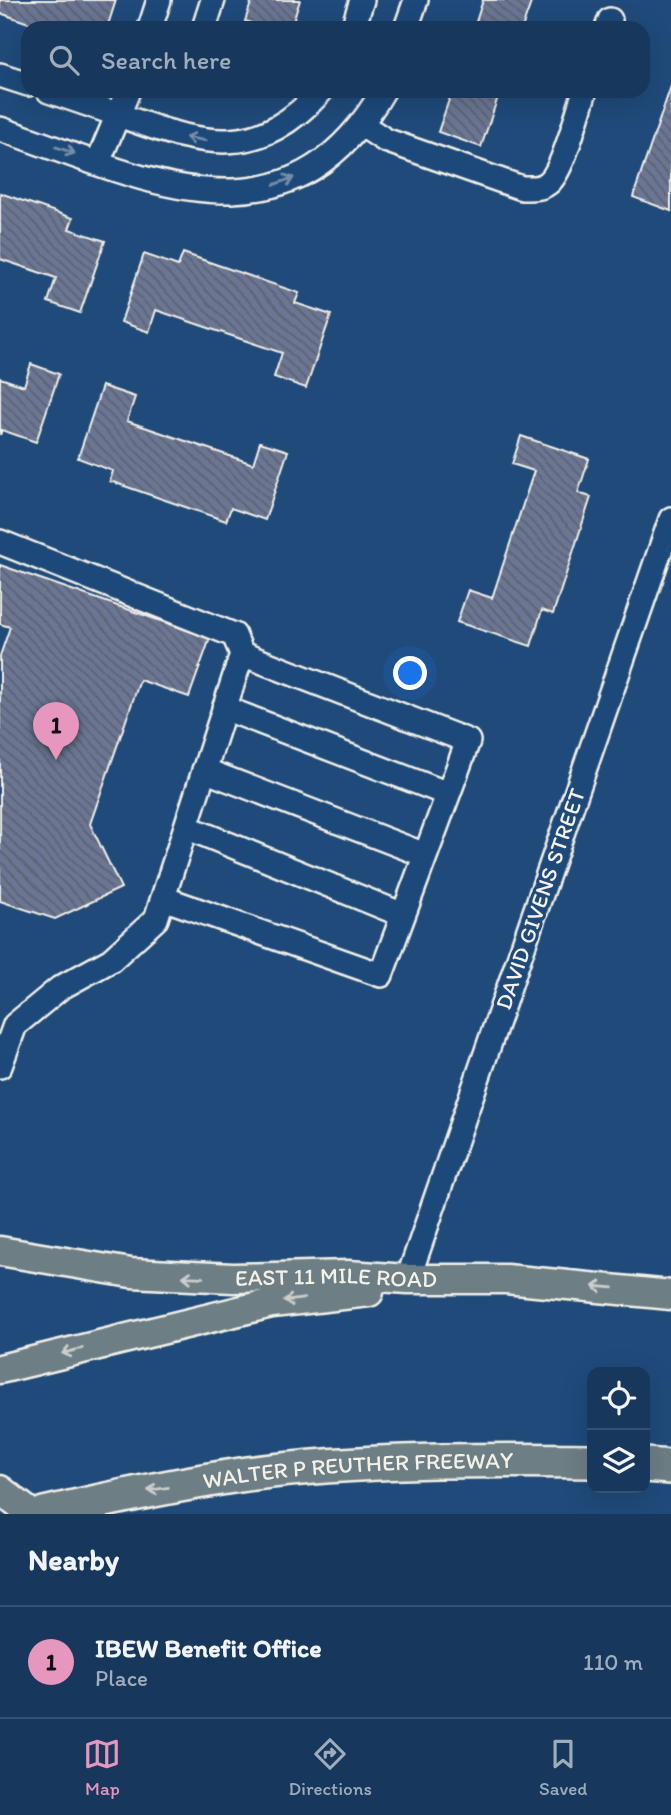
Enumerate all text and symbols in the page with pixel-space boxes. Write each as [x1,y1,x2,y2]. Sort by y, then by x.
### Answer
search box [21,21,650,98]
icon: search [45,41,83,79]
text: Search here [101,44,231,76]
one-way arrow [185,132,208,145]
one-way arrow [53,145,75,158]
one-way arrow [273,174,295,186]
your location [393,656,427,690]
pin: 1 [33,702,79,760]
street label: DAVID GIVENS STREET [489,785,591,1013]
street label: EAST 11 MILE ROAD [235,1261,437,1293]
one-way arrow [182,1270,205,1283]
one-way arrow [593,1280,615,1293]
one-way arrow [283,1293,305,1306]
one-way arrow [61,1345,84,1358]
map controls [587,1367,650,1493]
button: locate [587,1367,650,1430]
button: layers [587,1430,650,1493]
street label: WALTER P REUTHER FREEWAY [201,1446,513,1495]
one-way arrow [147,1483,170,1496]
text: Nearby [28,1541,119,1578]
text: IBEW Benefit Office [95,1632,322,1664]
text: 1 [46,1648,56,1676]
text: 110 m [583,1648,643,1676]
text: Place [95,1664,148,1692]
tab: Map [83,1735,121,1800]
tab: Directions [288,1735,372,1800]
tab: Saved [539,1735,587,1800]

